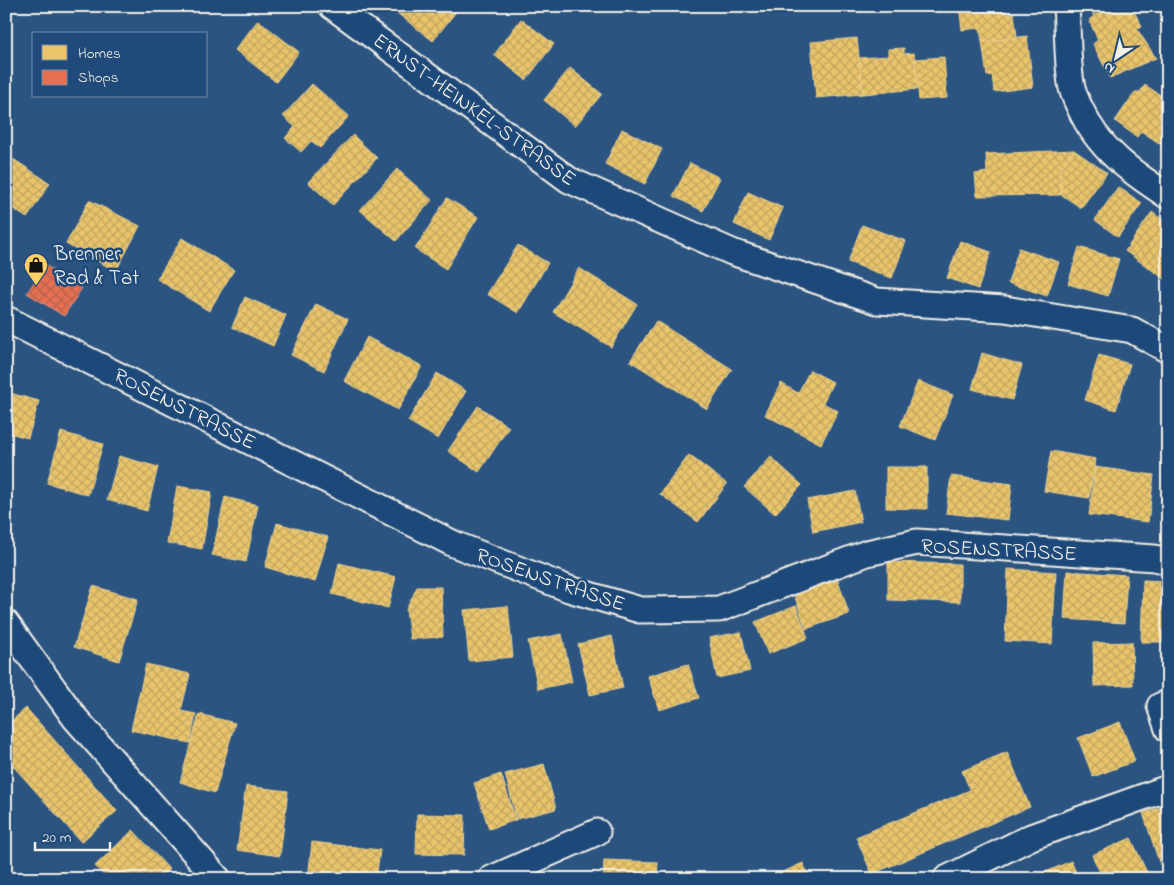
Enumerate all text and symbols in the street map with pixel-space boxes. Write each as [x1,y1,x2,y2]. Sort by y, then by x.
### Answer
street label: ERNST-HEINKEL-STRASSE [366,27,581,195]
legend [32,32,208,98]
north arrow [1092,32,1142,82]
text: Homes [78,43,121,65]
text: N [1100,56,1119,79]
text: Shops [78,67,118,89]
place label: Brenner Rad & Tat [53,240,139,294]
shop icon: Brenner Rad & Tat [23,252,49,286]
street label: ROSENSTRASSE [108,361,260,459]
street label: ROSENSTRASSE [920,532,1077,570]
street label: ROSENSTRASSE [472,541,629,620]
scale bar [35,820,110,852]
text: 20 m [42,827,72,849]

